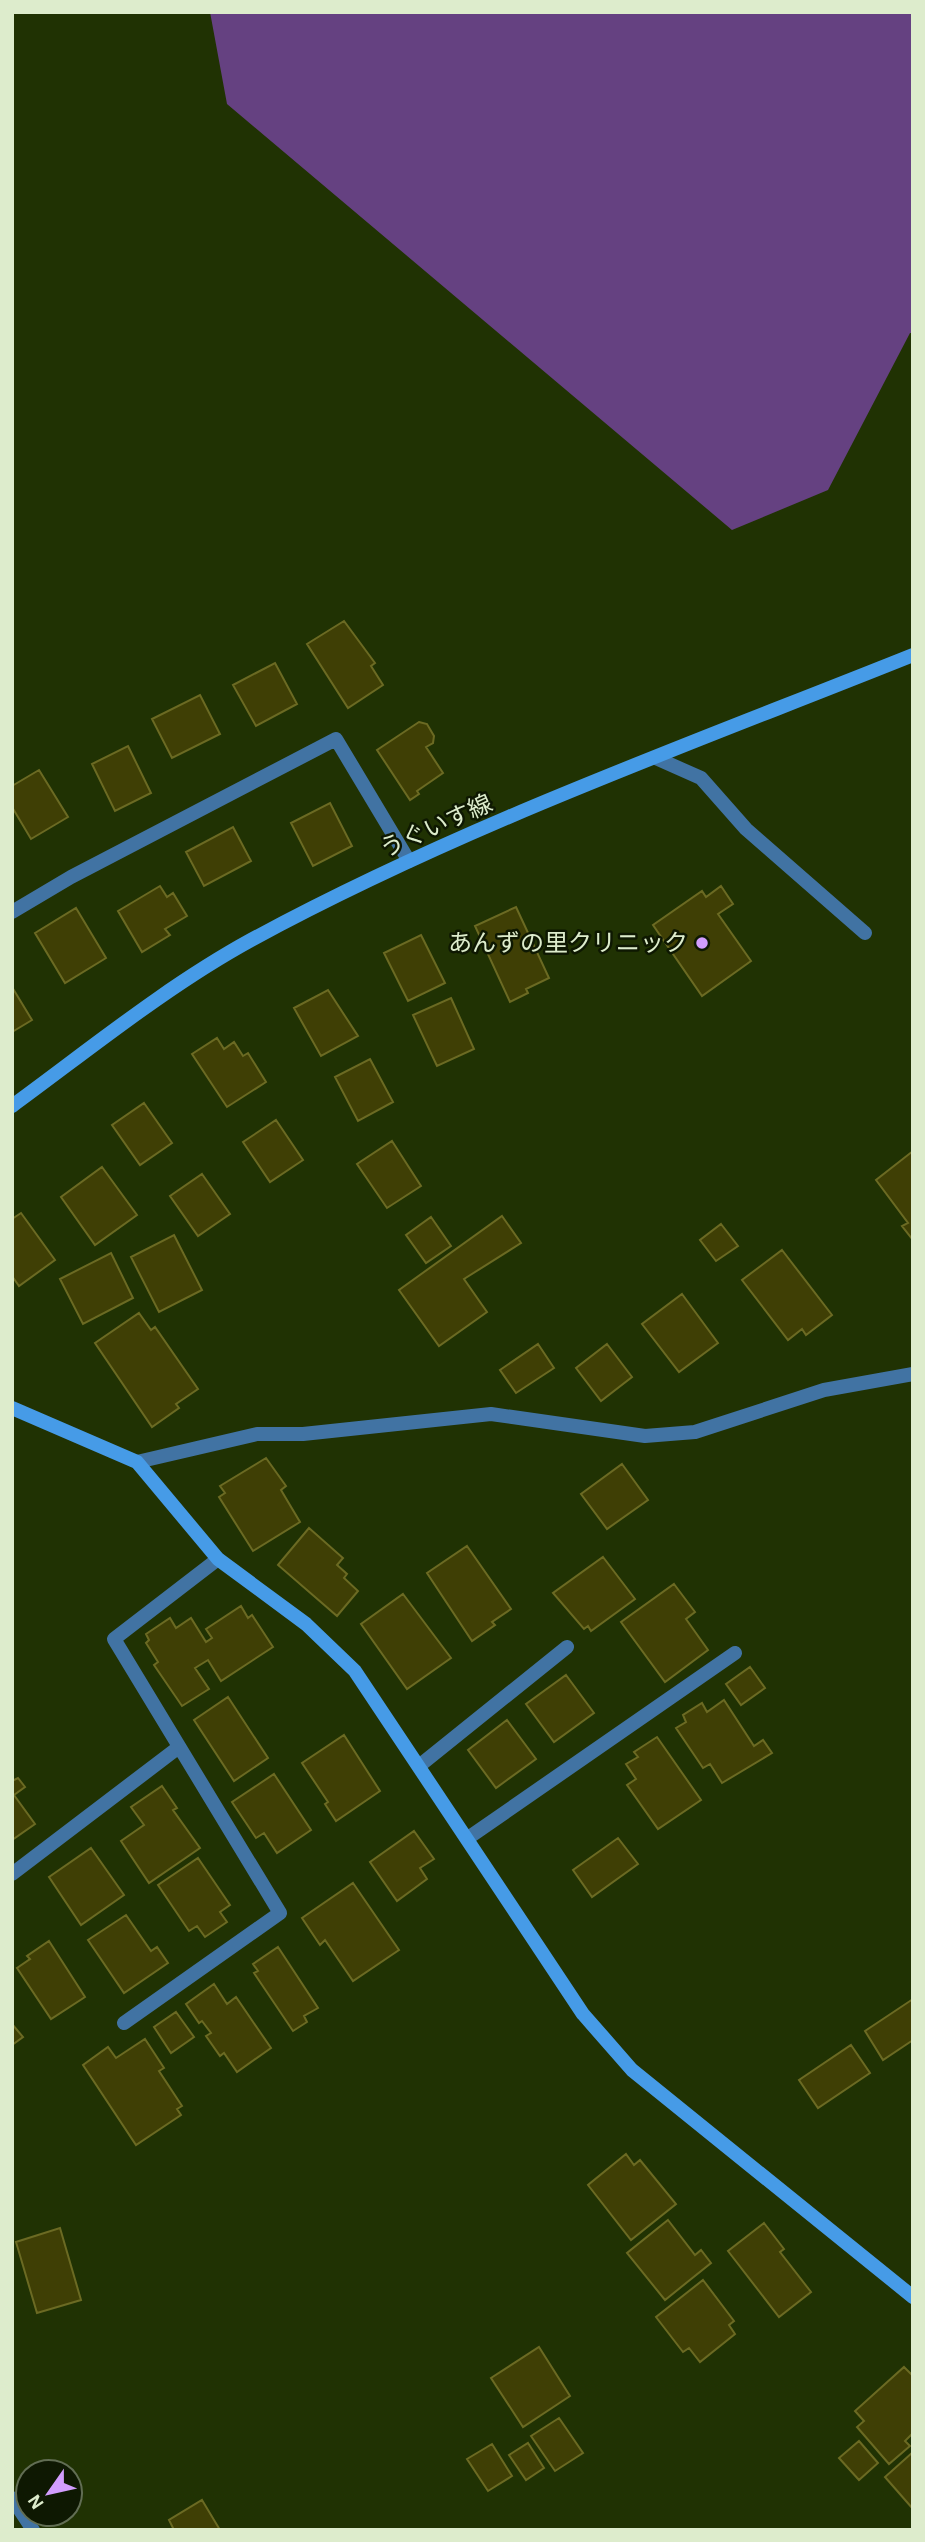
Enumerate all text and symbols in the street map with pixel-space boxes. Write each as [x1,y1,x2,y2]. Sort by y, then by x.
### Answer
street label: うぐいす線 [376,790,496,862]
place label: あんずの里クリニック [448,931,688,956]
marker: あんずの里クリニック [694,935,710,951]
north arrow [14,2458,84,2528]
text: N [25,2491,48,2512]

